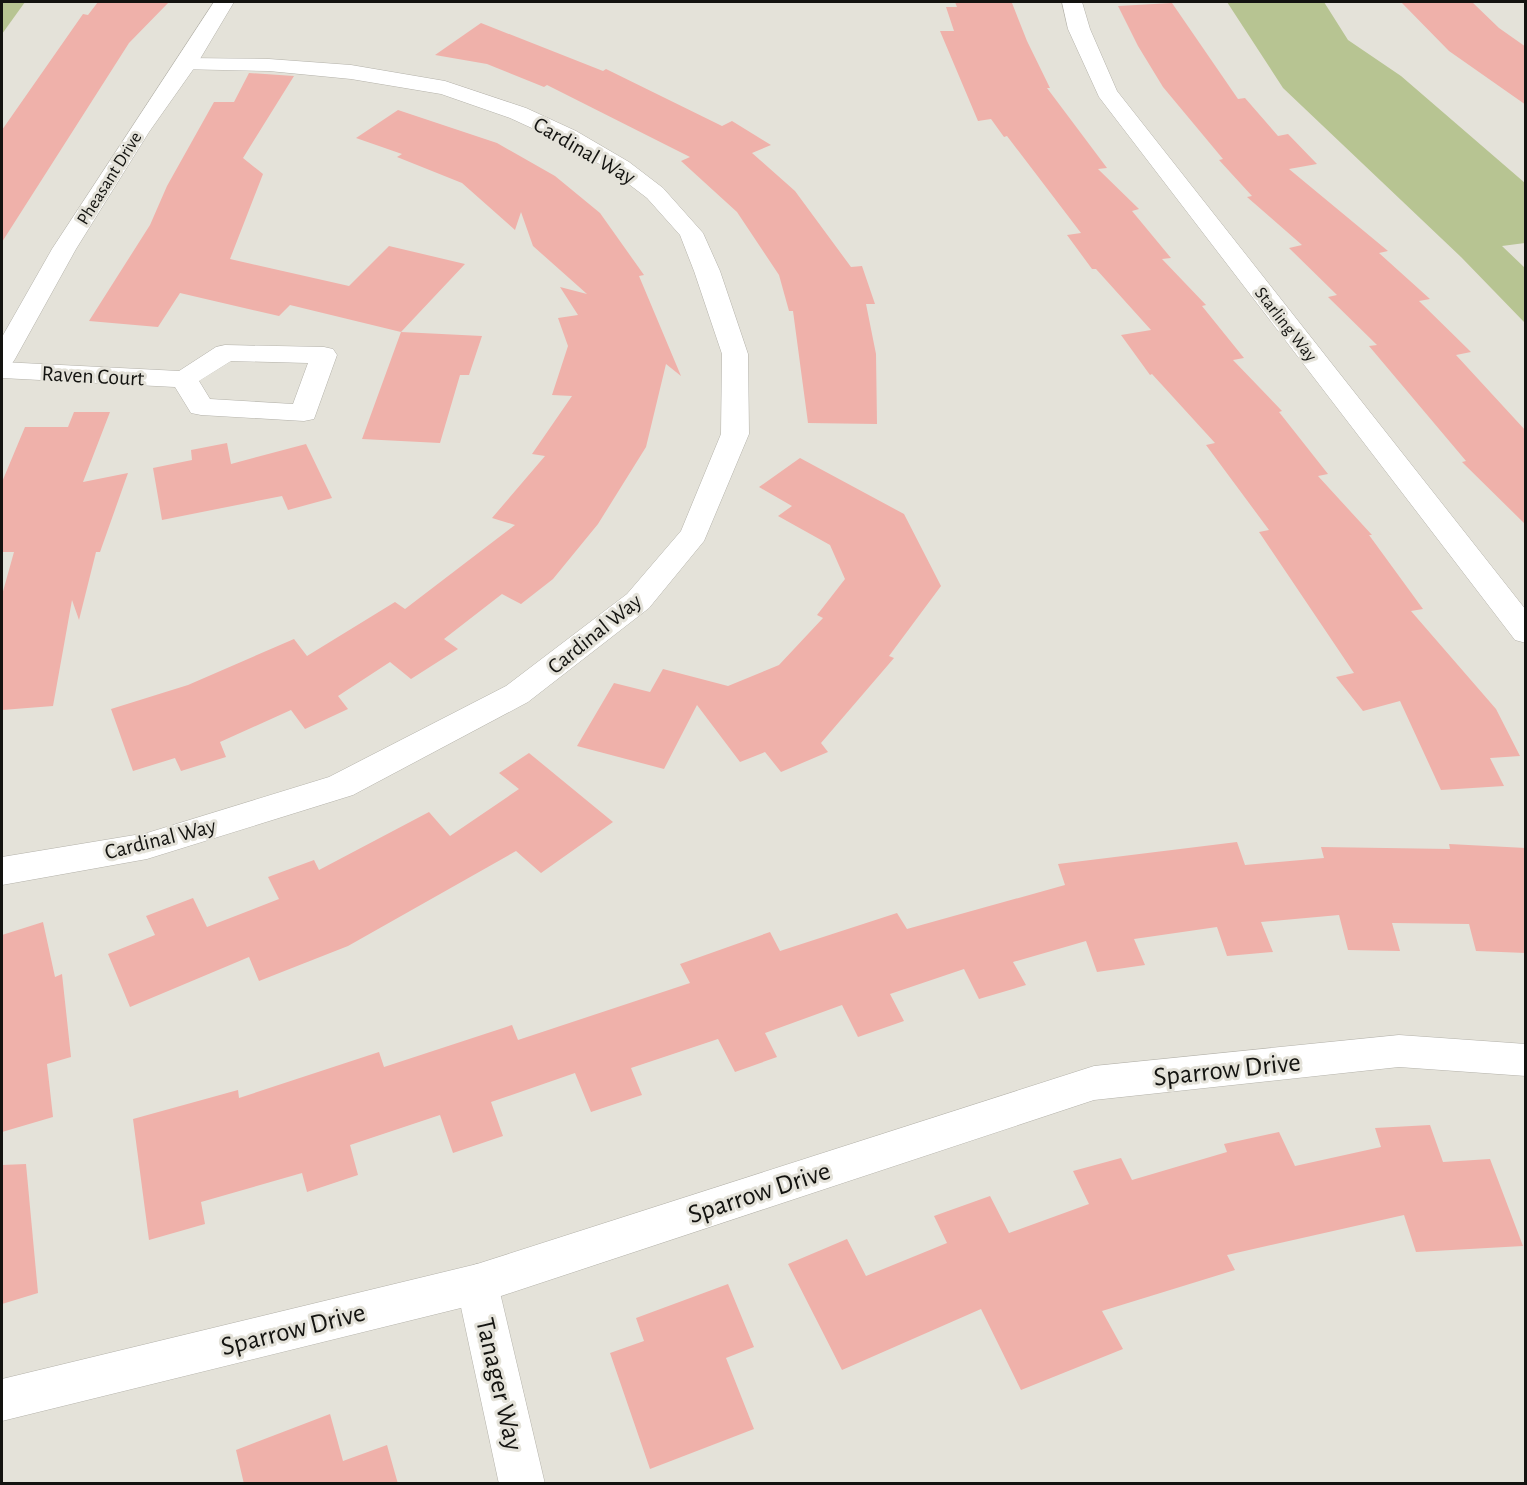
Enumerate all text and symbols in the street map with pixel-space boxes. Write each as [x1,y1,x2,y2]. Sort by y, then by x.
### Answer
street label: Cardinal Way [530,113,640,189]
street label: Pheasant Drive [74,129,145,228]
street label: Starling Way [1251,284,1320,365]
street label: Raven Court [41,362,145,390]
street label: Cardinal Way [544,589,646,678]
street label: Cardinal Way [103,814,219,863]
street label: Sparrow Drive [1152,1048,1302,1091]
street label: Sparrow Drive [685,1157,834,1228]
street label: Sparrow Drive [218,1299,368,1360]
street label: Tanager Way [470,1315,528,1454]

